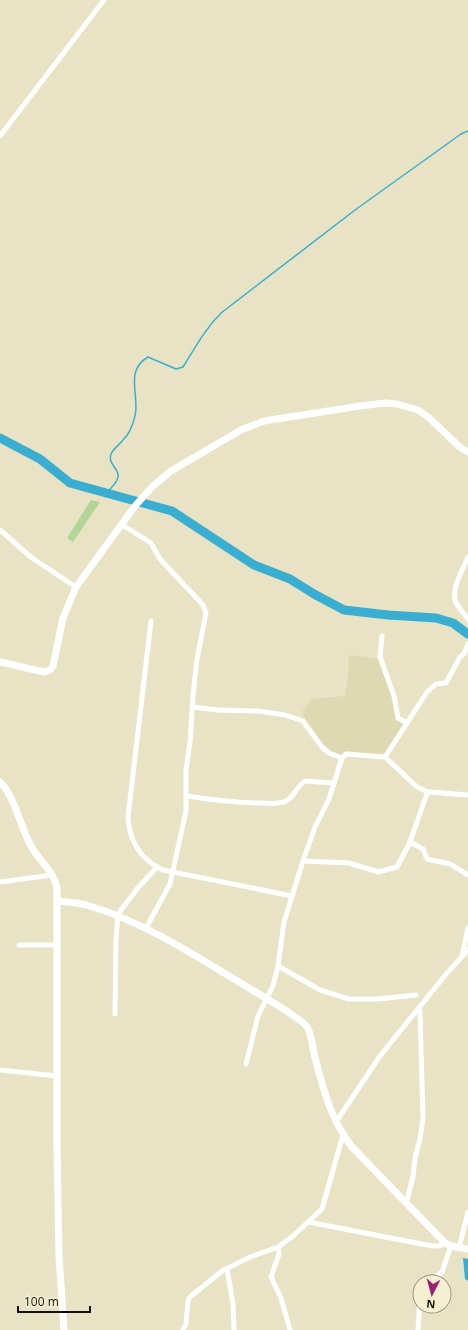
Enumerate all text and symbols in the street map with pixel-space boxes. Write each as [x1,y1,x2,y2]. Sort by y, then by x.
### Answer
north arrow [412,1274,452,1314]
scale bar [18,1288,90,1314]
text: 100 m [24,1293,59,1310]
text: N [426,1297,436,1312]

